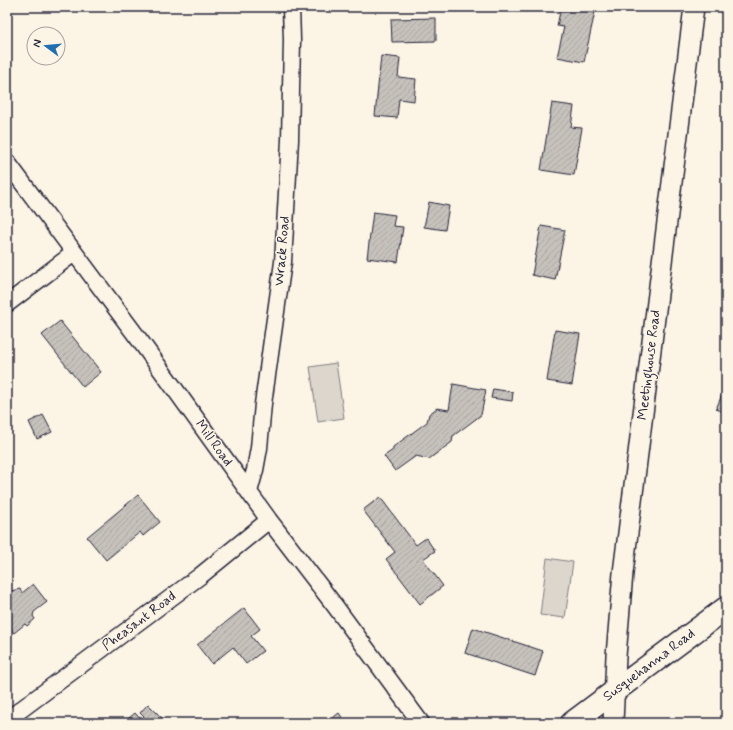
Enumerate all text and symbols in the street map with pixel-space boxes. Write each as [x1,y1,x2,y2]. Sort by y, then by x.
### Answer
north arrow [26,26,66,66]
text: N [30,38,45,49]
street label: Wrack Road [270,215,294,287]
street label: Meetinghouse Road [633,309,667,421]
street label: Mill Road [191,416,237,470]
street label: Pheasant Road [98,587,180,655]
street label: Susquehanna Road [599,625,699,705]

